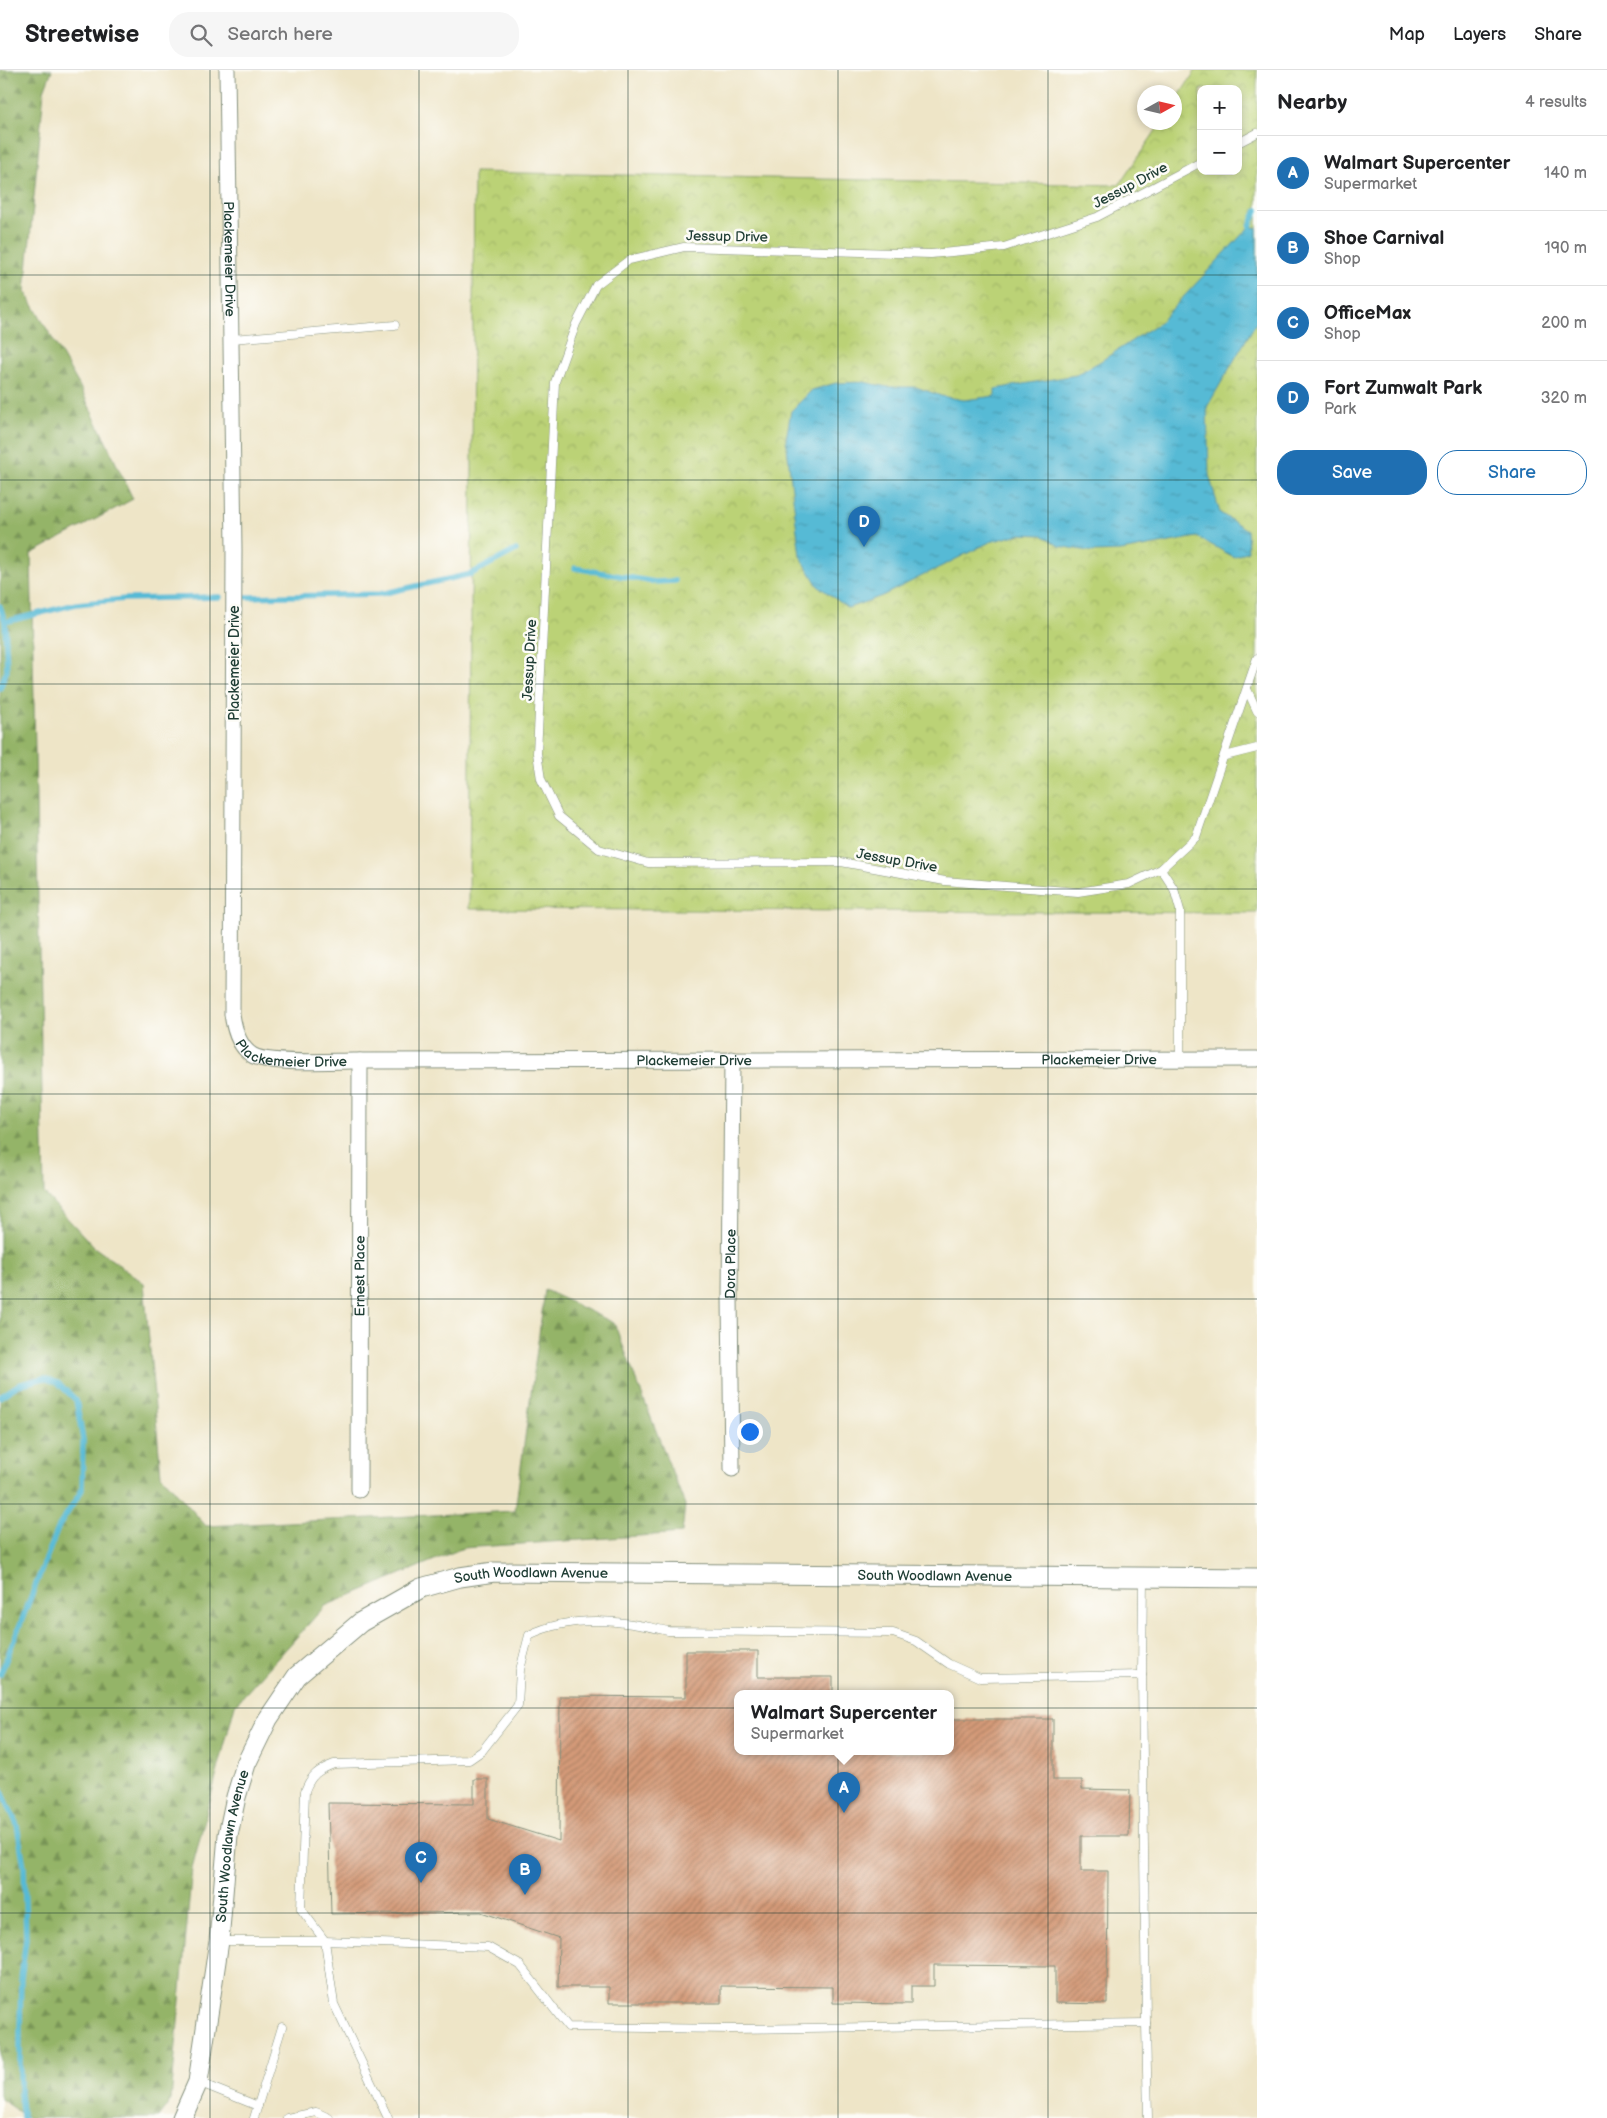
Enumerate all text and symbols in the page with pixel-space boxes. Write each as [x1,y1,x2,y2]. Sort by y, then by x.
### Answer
search box [169,12,519,57]
text: Streetwise [25,20,139,49]
icon: search [187,21,215,49]
text: Search here [227,23,333,46]
text: Map [1389,24,1425,45]
text: Layers [1453,24,1506,45]
text: Share [1534,24,1582,45]
north arrow [1137,85,1182,130]
map controls [1197,85,1242,175]
button: + [1197,85,1242,130]
text: Nearby [1277,90,1347,115]
text: 4 results [1525,93,1587,112]
button: − [1197,130,1242,175]
text: Walmart Supercenter [1324,152,1510,175]
street label: Jessup Drive [1090,159,1170,212]
text: A [1288,164,1298,183]
text: 140 m [1544,164,1587,183]
text: Supermarket [1324,175,1417,194]
street label: Plackemeier Drive [220,201,239,317]
street label: Jessup Drive [686,227,768,246]
text: Shoe Carnival [1324,227,1444,250]
text: B [1287,239,1299,258]
text: 190 m [1545,239,1587,258]
text: Shop [1324,250,1361,269]
text: OfficeMax [1324,302,1411,325]
text: C [1287,314,1299,333]
text: 200 m [1541,314,1587,333]
text: Shop [1324,325,1361,344]
text: Fort Zumwalt Park [1324,377,1482,400]
text: D [1287,389,1299,408]
text: 320 m [1541,389,1587,408]
text: Park [1324,400,1356,419]
button: Save [1277,450,1427,495]
button: Share [1437,450,1587,495]
pin: D [848,506,880,547]
street label: Plackemeier Drive [226,605,243,721]
street label: Jessup Drive [519,619,540,701]
street label: Jessup Drive [855,845,939,876]
street label: Plackemeier Drive [231,1036,347,1071]
street label: Plackemeier Drive [1041,1051,1157,1068]
street label: Plackemeier Drive [636,1052,752,1069]
street label: Dora Place [722,1229,740,1299]
street label: Ernest Place [351,1235,369,1317]
your location [737,1419,763,1445]
street label: South Woodlawn Avenue [452,1564,608,1587]
street label: South Woodlawn Avenue [858,1567,1012,1585]
popup [734,1690,954,1755]
text: Walmart Supercenter [751,1702,937,1725]
text: Supermarket [751,1725,844,1744]
street label: South Woodlawn Avenue [213,1768,253,1923]
pin: A [828,1772,860,1813]
pin: C [405,1842,437,1883]
pin: B [509,1854,541,1895]

